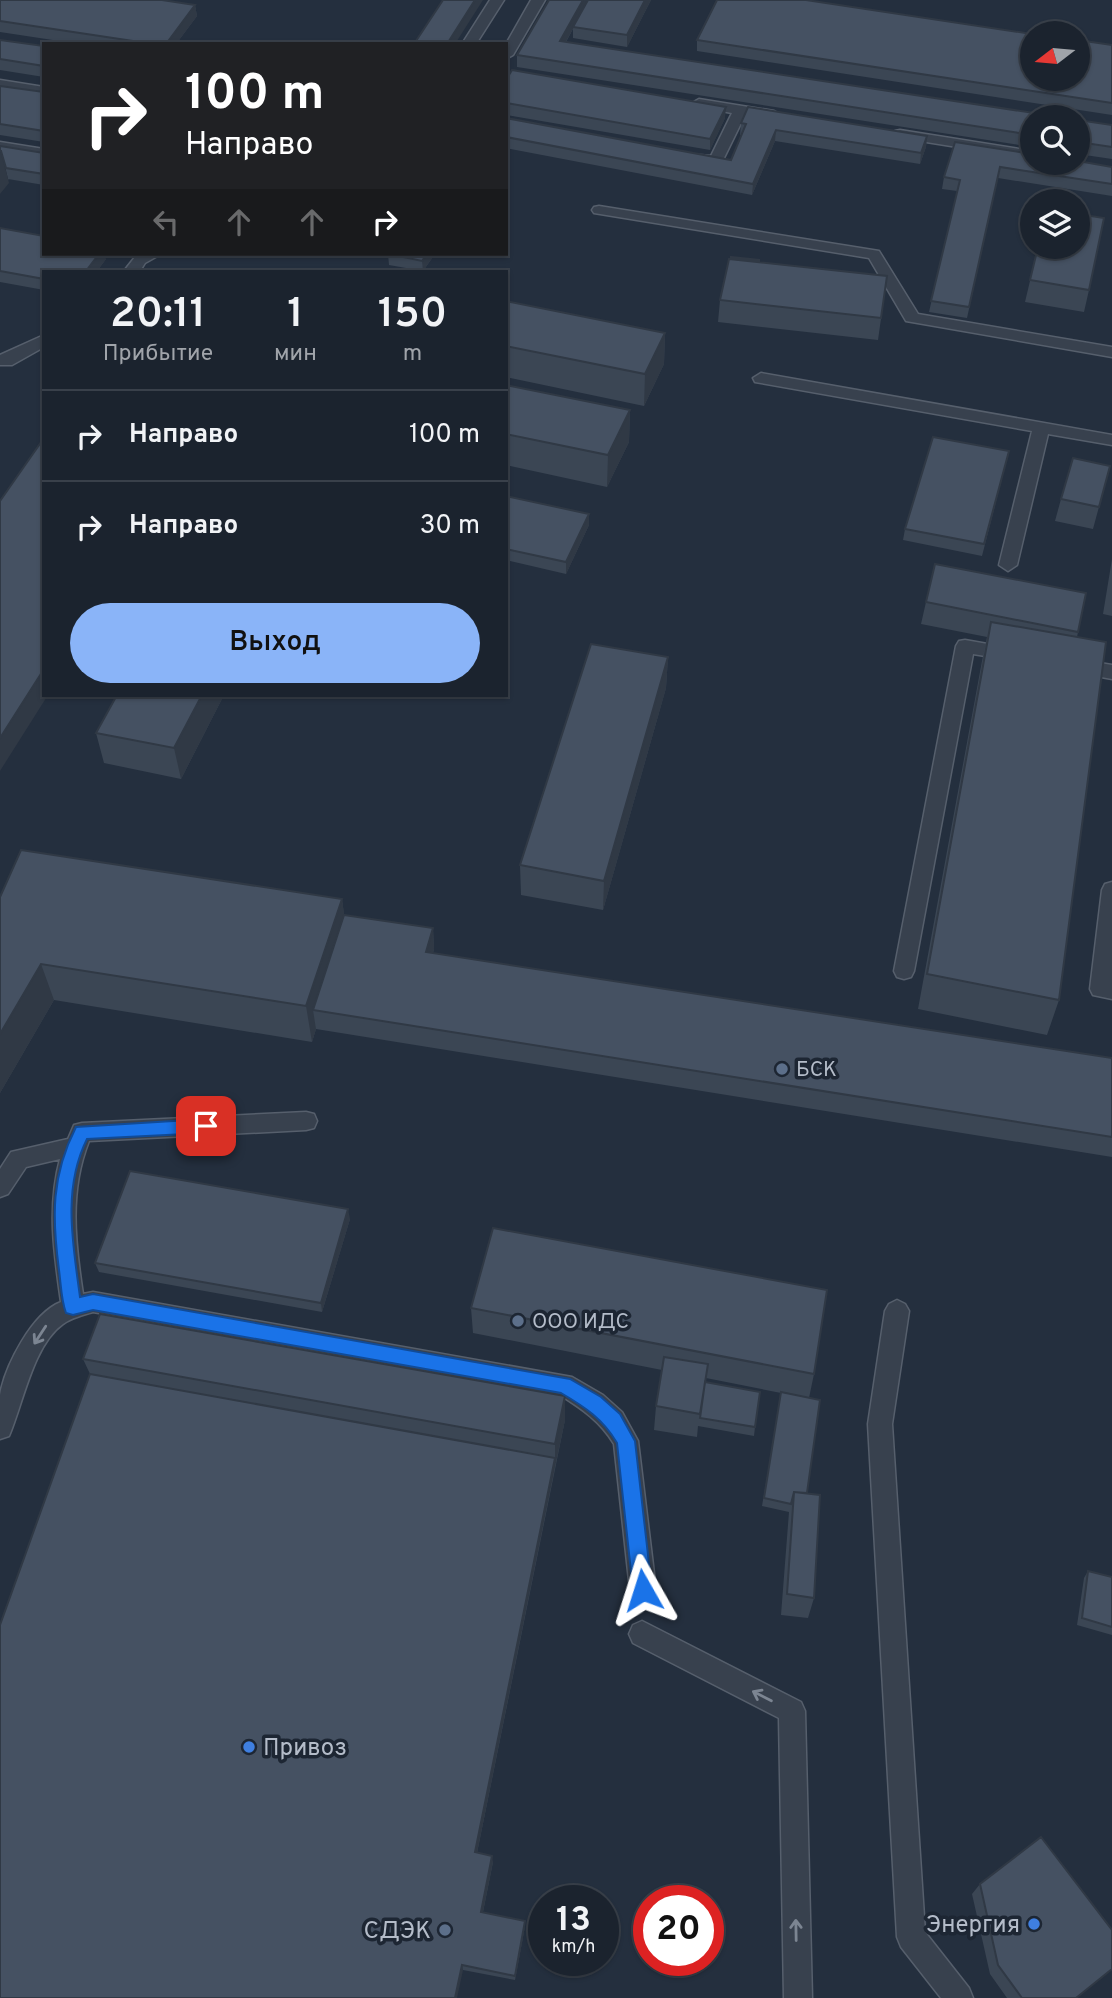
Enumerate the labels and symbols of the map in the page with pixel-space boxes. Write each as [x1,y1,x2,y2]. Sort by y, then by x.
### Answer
north arrow [1020,21,1090,91]
place label: БСК [796,1057,837,1084]
marker: БСК [774,1061,790,1077]
pin [176,1096,236,1156]
place label: ООО ИДС [532,1309,629,1336]
marker: ООО ИДС [510,1313,526,1329]
one-way arrow [33,1325,47,1344]
position arrow [606,1553,680,1627]
one-way arrow [752,1688,773,1702]
place label: Привоз [263,1734,347,1764]
marker: Привоз [241,1739,257,1755]
speed limit sign: 20 [633,1885,724,1976]
place label: Энергия [926,1911,1020,1941]
marker: Энергия [1026,1916,1042,1932]
place label: СДЭК [364,1917,431,1947]
one-way arrow [790,1919,803,1942]
marker: СДЭК [437,1922,453,1938]

